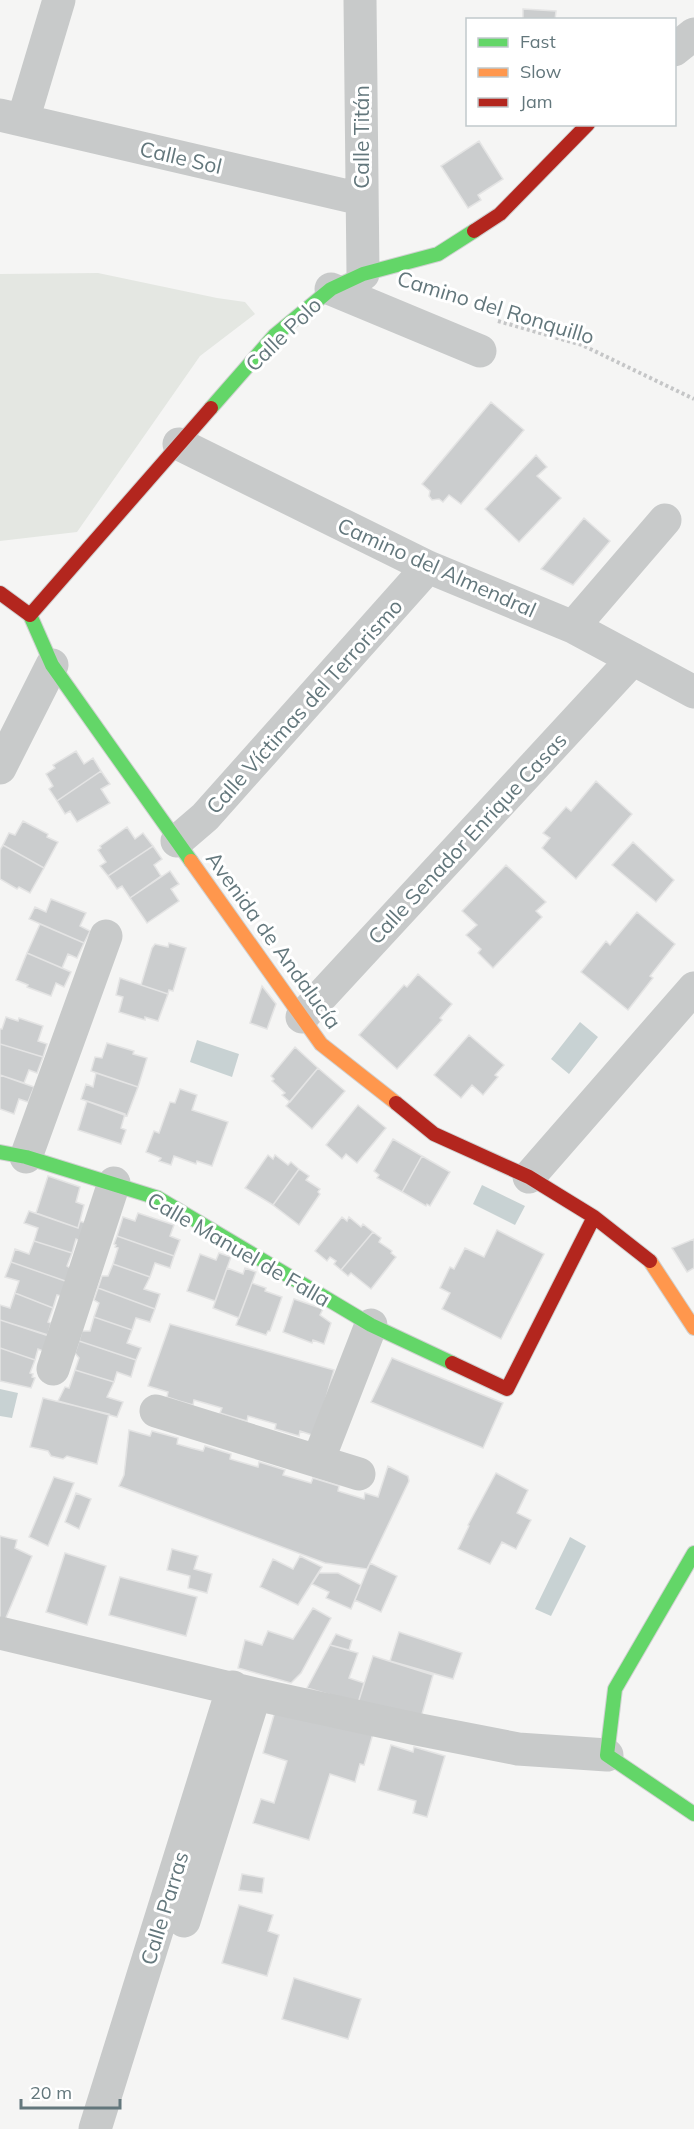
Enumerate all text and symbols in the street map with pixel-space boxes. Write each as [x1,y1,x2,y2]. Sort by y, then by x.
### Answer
legend [466,18,676,126]
text: Fast [520,30,556,53]
text: Slow [520,60,562,83]
street label: Calle Titán [348,85,374,189]
text: Jam [520,90,553,113]
street label: Calle Sol [137,135,225,179]
street label: Camino del Ronquillo [394,265,598,349]
street label: Calle Polo [240,291,326,377]
street label: Camino del Almendral [334,511,540,623]
street label: Calle Víctimas del Terrorismo [201,593,407,819]
street label: Calle Senador Enrique Casas [362,727,572,949]
street label: Avenida de Andalucía [201,846,347,1034]
street label: Calle Manuel de Falla [143,1186,335,1312]
street label: Calle Parras [134,1848,194,1968]
scale bar [21,2072,120,2110]
text: 20 m [30,2081,72,2104]

